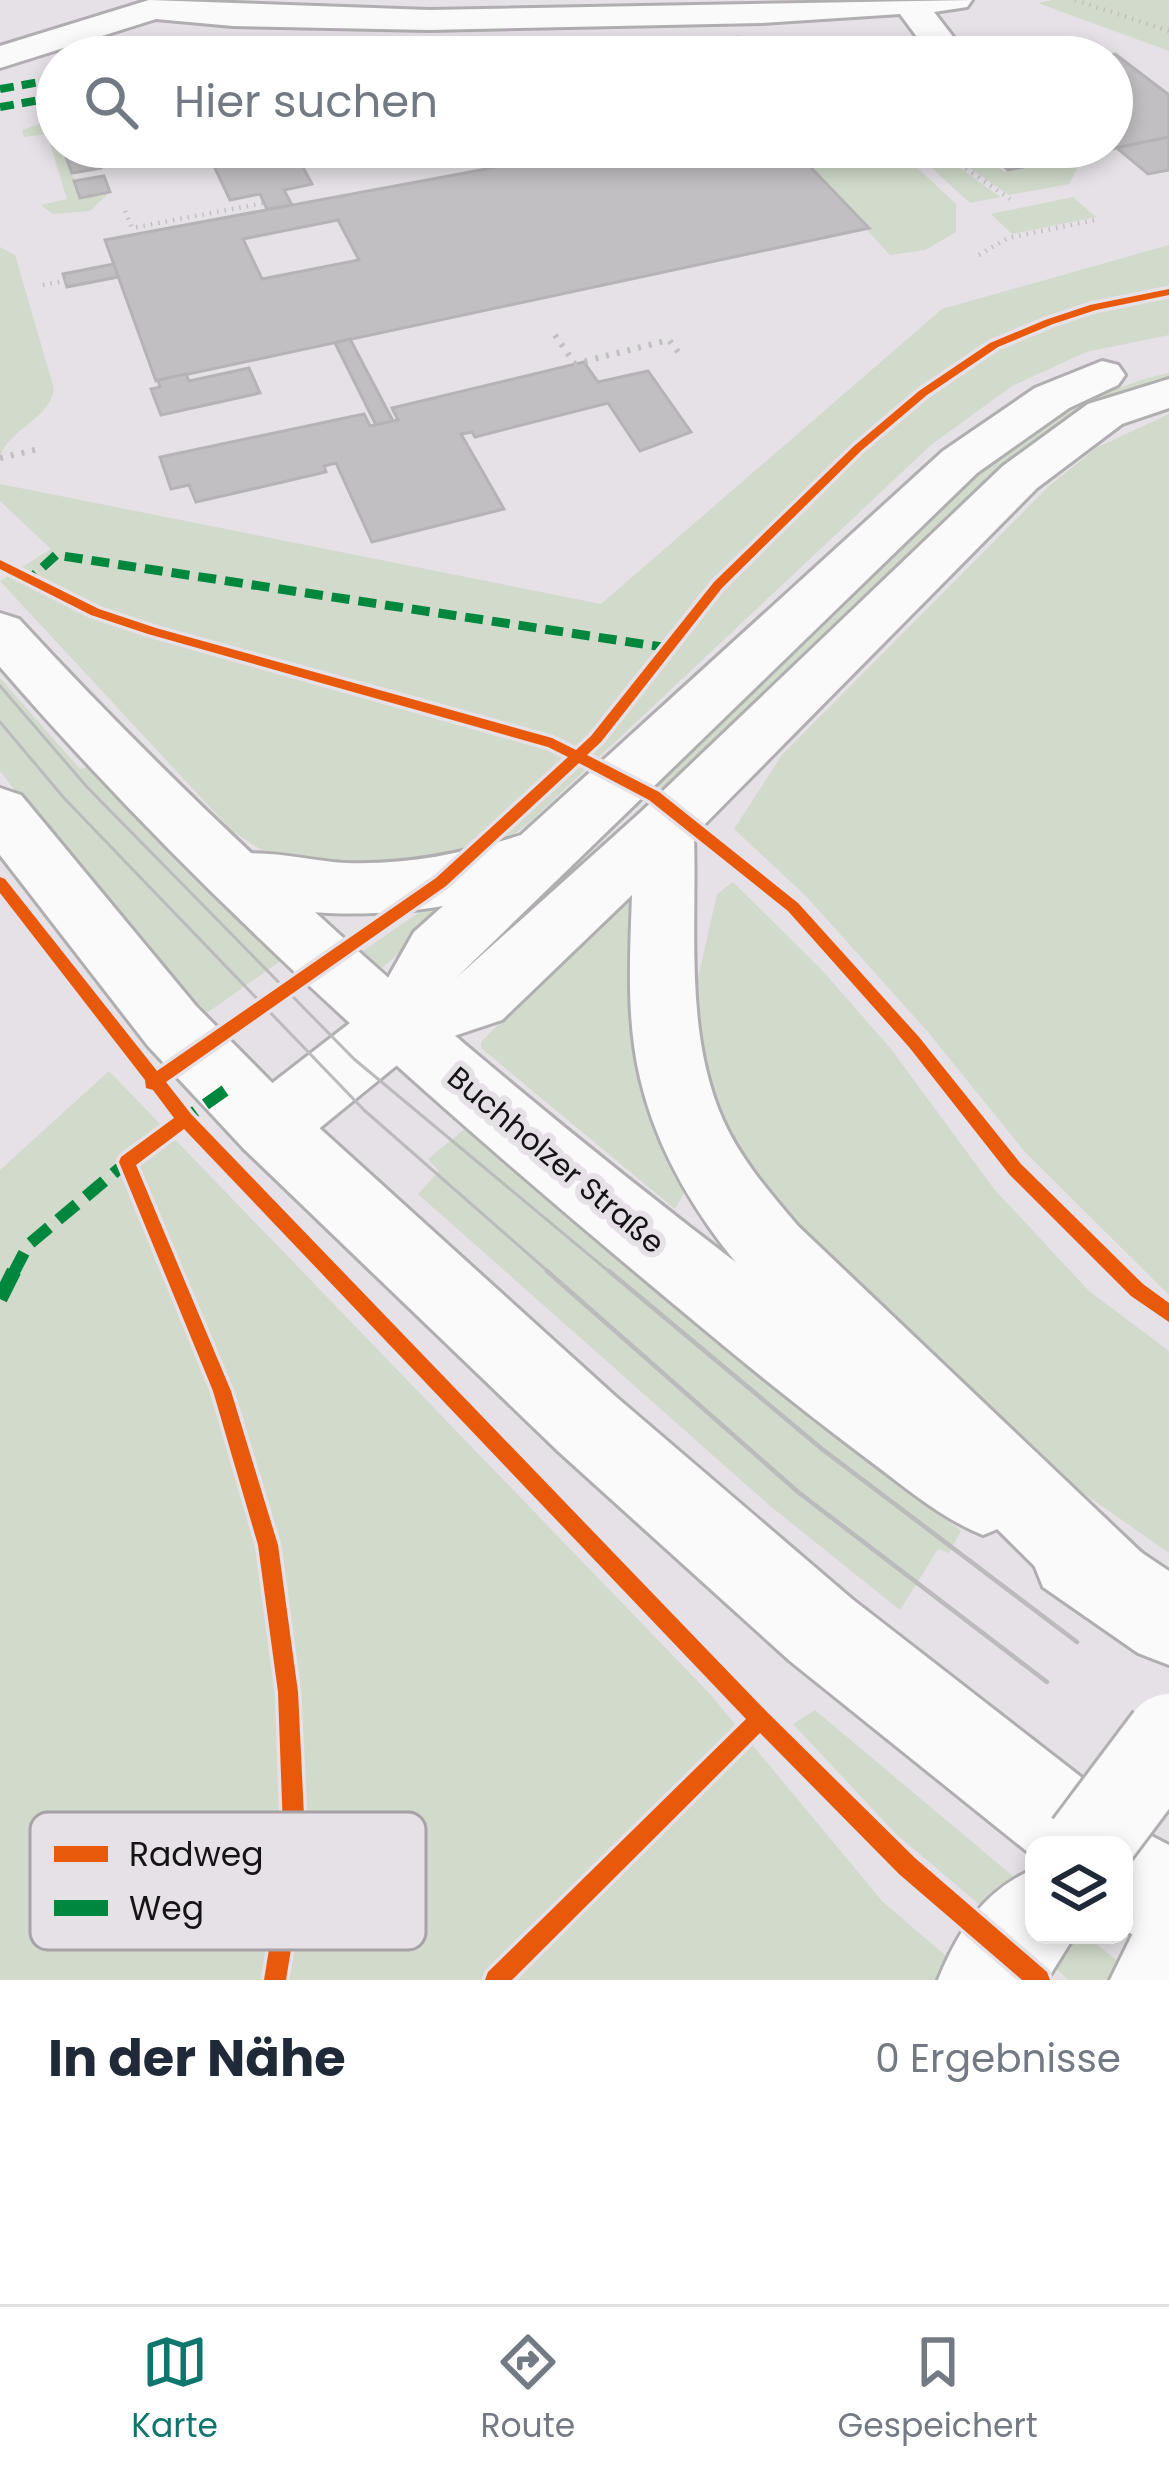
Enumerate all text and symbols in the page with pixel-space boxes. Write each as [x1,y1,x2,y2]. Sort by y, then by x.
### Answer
search box [36,36,1133,168]
icon: search [78,69,144,135]
text: Hier suchen [174,70,438,133]
street label: Buchholzer Straße [438,1056,674,1264]
legend [30,1812,426,1950]
text: Radweg [129,1831,264,1878]
map controls [1025,1836,1133,1944]
button: layers [1025,1836,1133,1944]
text: Weg [129,1885,204,1932]
text: In der Nähe [48,2022,346,2094]
text: 0 Ergebnisse [875,2031,1121,2086]
tab: Karte [131,2329,218,2451]
tab: Route [480,2329,575,2451]
tab: Gespeichert [838,2329,1038,2451]

